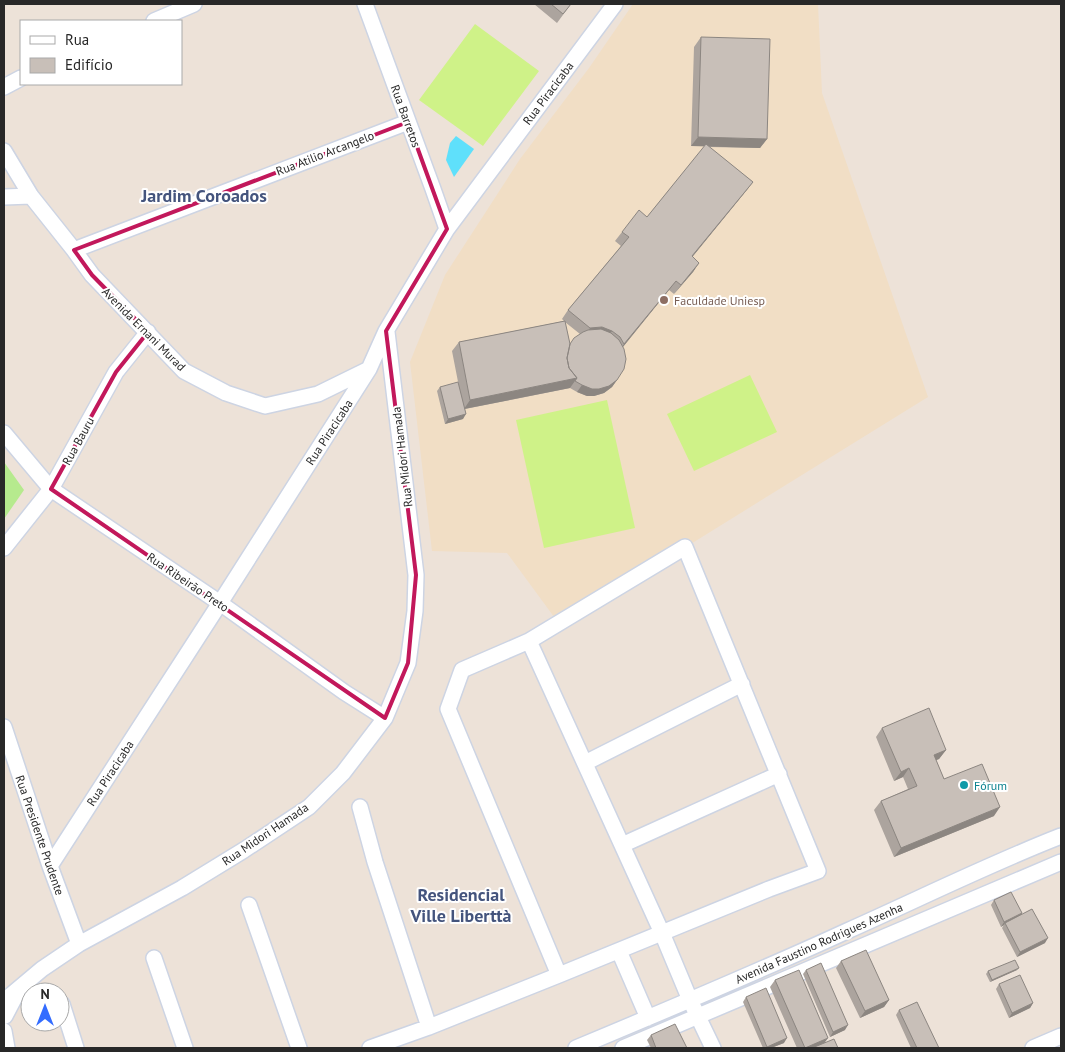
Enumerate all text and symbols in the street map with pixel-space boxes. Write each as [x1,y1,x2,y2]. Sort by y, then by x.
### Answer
legend [20,20,182,85]
text: Rua [65,30,89,49]
text: Edifício [65,55,113,74]
street label: Rua Piracicaba [519,58,577,127]
street label: Rua Barretos [388,83,424,149]
street label: Rua Atilio Arcangelo [274,127,376,179]
district label: Jardim Coroados [140,184,267,207]
street label: Avenida Ernani Murad [99,284,189,374]
place label: Faculdade Uniesp [674,293,765,308]
marker: Faculdade Uniesp [658,294,670,306]
street label: Rua Piracicaba [302,396,356,468]
street label: Rua Midori Hamada [388,406,416,508]
street label: Rua Bauru [59,414,97,468]
street label: Rua Ribeirão Preto [144,549,232,615]
street label: Rua Piracicaba [83,737,137,809]
street label: Rua Presidente Prudente [12,773,68,897]
place label: Fórum [974,778,1007,793]
marker: Fórum [958,779,970,791]
street label: Rua Midori Hamada [219,800,311,868]
district label: Residencial Ville Liberttà [409,883,512,927]
street label: Avenida Faustino Rodrigues Azenha [733,899,905,987]
north arrow [20,982,70,1032]
text: N [40,985,50,1003]

